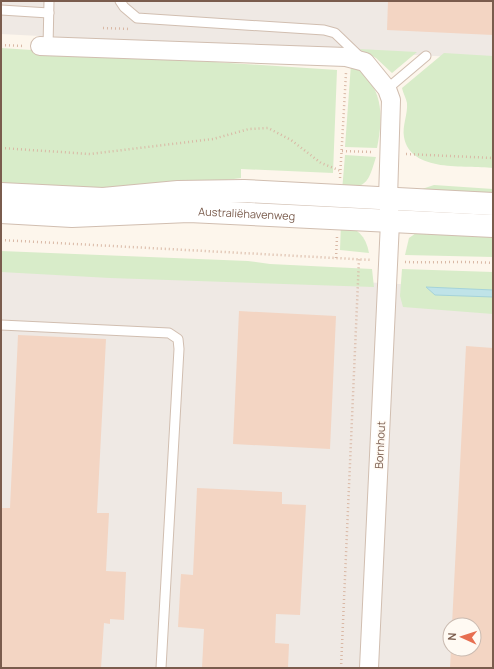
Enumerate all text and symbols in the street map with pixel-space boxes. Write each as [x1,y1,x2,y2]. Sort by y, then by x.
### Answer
street label: Australiëhavenweg [198,203,296,223]
street label: Bornhout [371,421,388,469]
north arrow [442,617,482,657]
text: N [444,632,459,641]

